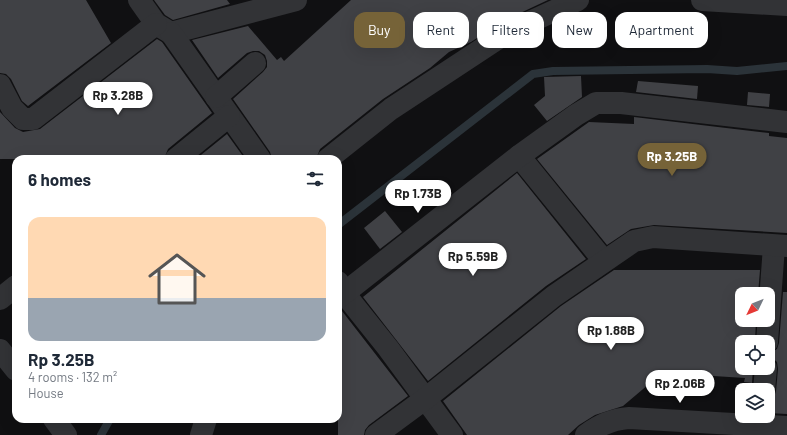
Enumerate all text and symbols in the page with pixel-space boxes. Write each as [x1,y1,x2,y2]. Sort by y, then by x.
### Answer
chip: Buy [354,12,405,48]
chip: Rent [413,12,469,48]
chip: Filters [477,12,544,48]
chip: New [552,12,607,48]
chip: Apartment [615,12,708,48]
pin: Rp 3.28B [77,82,159,116]
text: Rp 3.28B [93,87,143,103]
pin: Rp 3.25B [631,143,713,177]
text: Rp 3.25B [647,148,697,164]
icon: filters [304,168,326,190]
text: 6 homes [28,169,91,189]
pin: Rp 1.73B [377,180,459,214]
text: Rp 1.73B [394,185,442,201]
icon: home [141,243,213,315]
pin: Rp 5.59B [432,243,514,277]
text: Rp 5.59B [448,248,498,264]
north arrow [735,287,775,327]
map controls [735,287,775,423]
pin: Rp 1.88B [570,317,652,351]
text: Rp 1.88B [587,322,635,338]
button: locate [735,335,775,375]
text: Rp 3.25B [28,349,95,369]
text: 4 rooms · 132 m² [28,369,117,385]
pin: Rp 2.06B [639,370,721,404]
text: Rp 2.06B [655,375,705,391]
button: layers [735,383,775,423]
text: House [28,385,64,401]

